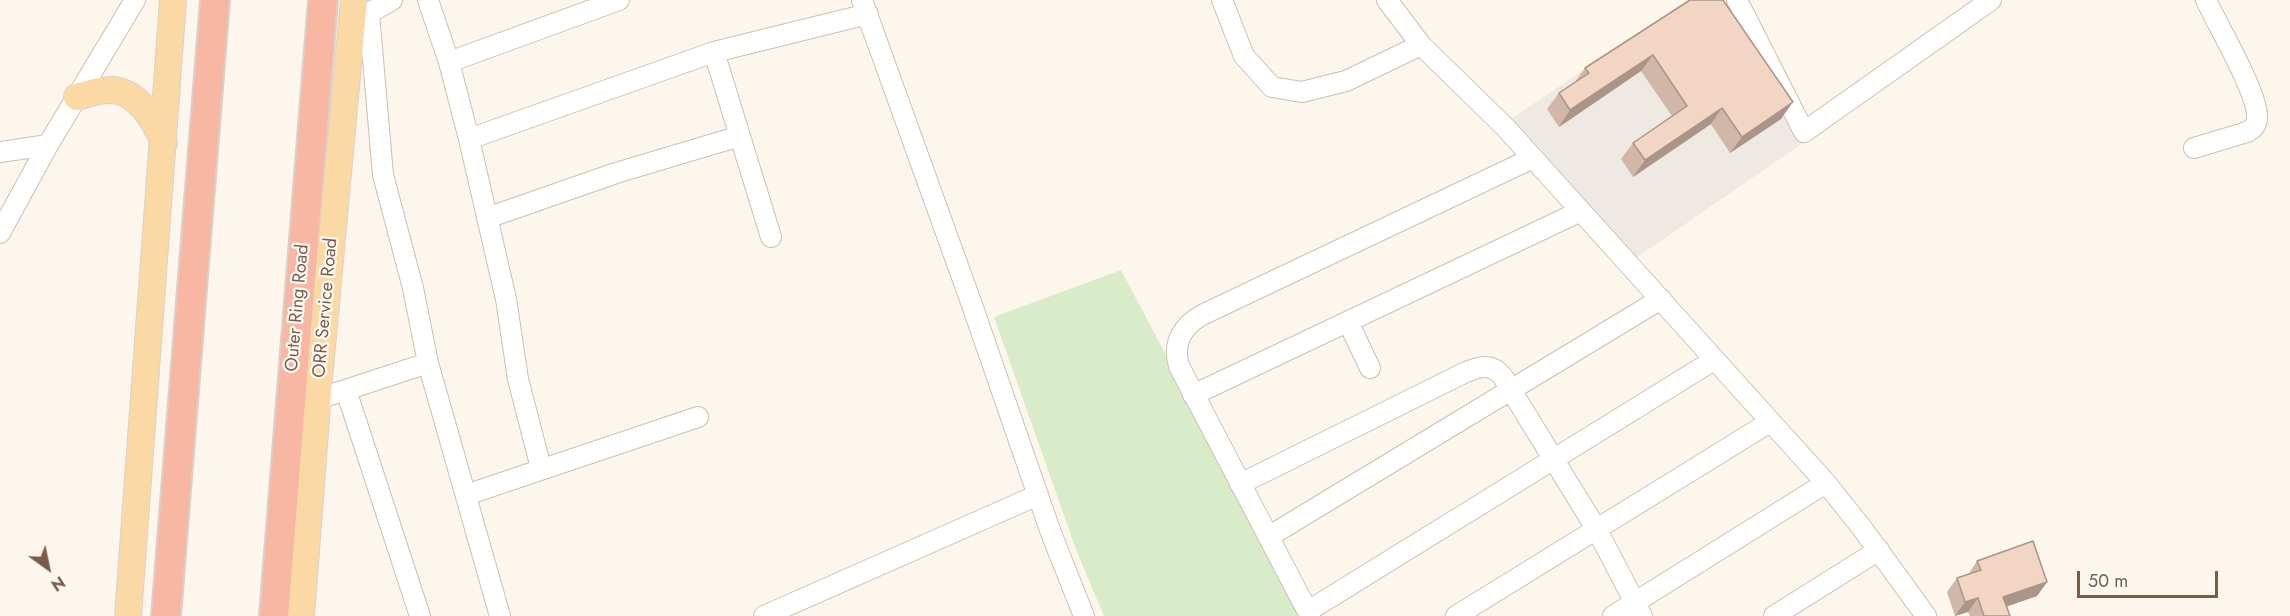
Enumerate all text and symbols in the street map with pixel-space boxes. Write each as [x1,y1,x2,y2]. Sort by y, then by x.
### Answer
street label: ORR Service Road [309,237,343,379]
street label: Outer Ring Road [282,244,314,372]
north arrow [18,538,78,598]
scale bar [2080,559,2221,597]
text: 50 m [2088,568,2128,594]
text: N [46,570,70,597]

